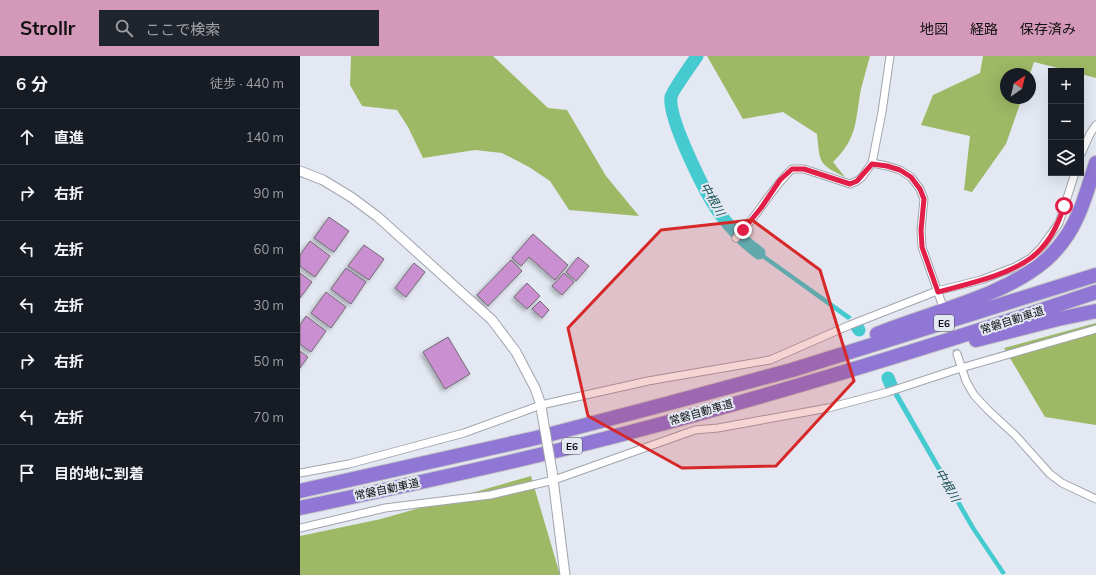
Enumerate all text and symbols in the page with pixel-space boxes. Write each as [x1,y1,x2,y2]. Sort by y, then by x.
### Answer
search box [99,10,379,46]
text: Strollr [20,16,75,40]
icon: search [113,17,135,39]
text: ここで検索 [145,20,220,39]
text: 地図 [920,20,948,38]
text: 経路 [970,20,998,38]
text: 保存済み [1020,20,1076,38]
north arrow [1000,68,1036,104]
map controls [1048,68,1084,176]
button: + [1048,68,1084,104]
text: 6 分 [16,73,48,94]
text: 徒歩 · 440 m [210,75,284,91]
button: − [1048,104,1084,140]
icon: ahead [16,126,38,148]
text: 直進 [54,128,84,147]
text: 140 m [246,129,284,145]
button: layers [1048,140,1084,176]
water label: 中根川 [698,180,729,220]
icon: right [16,182,38,204]
text: 右折 [54,184,84,203]
text: 90 m [254,185,284,201]
route start [1055,197,1073,215]
route end [734,221,752,239]
icon: left [16,238,38,260]
text: 左折 [54,240,84,259]
text: 60 m [254,241,284,257]
icon: left [16,294,38,316]
text: 左折 [54,296,84,315]
text: 30 m [254,297,284,313]
street label: 常磐自動車道 [978,303,1046,337]
road number: E6 [934,315,954,331]
icon: right [16,350,38,372]
text: 右折 [54,352,84,371]
text: 50 m [254,353,284,369]
street label: 常磐自動車道 [667,396,735,428]
icon: left [16,406,38,428]
text: 左折 [54,408,84,427]
text: 70 m [254,409,284,425]
road number: E6 [562,438,582,454]
icon: arrive [16,462,38,484]
text: 目的地に到着 [54,464,144,483]
water label: 中根川 [933,466,964,506]
street label: 常磐自動車道 [353,475,421,503]

